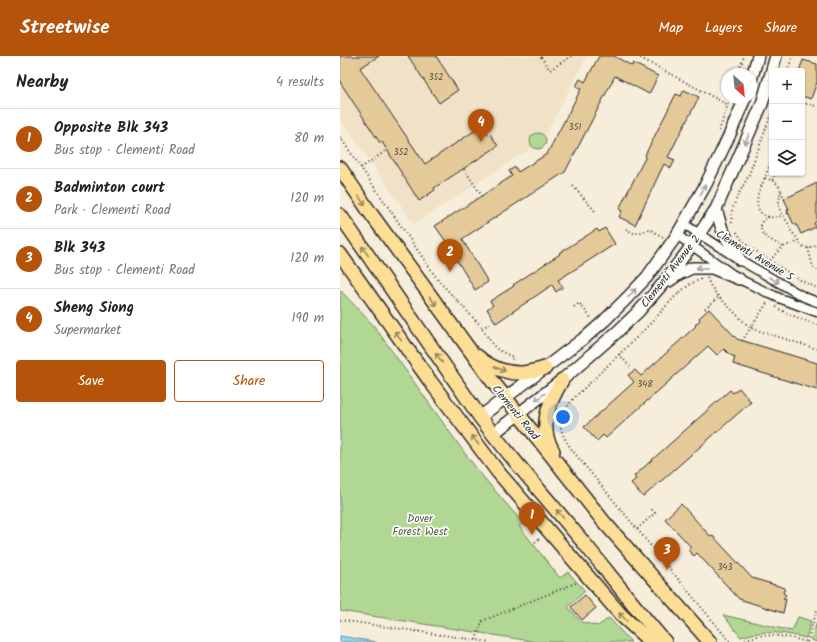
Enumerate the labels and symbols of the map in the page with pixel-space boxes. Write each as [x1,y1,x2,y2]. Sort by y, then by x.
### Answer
north arrow [721,68,757,104]
house number: 352 [428,70,444,85]
pin: 4 [468,109,494,142]
house number: 351 [569,120,582,135]
one-way arrow [742,133,750,145]
house number: 352 [393,145,409,160]
one-way arrow [699,184,707,196]
one-way arrow [358,195,366,206]
street label: Clementi Avenue 5 [712,226,798,287]
street label: Clementi Avenue 2 [637,231,705,312]
pin: 2 [437,239,463,272]
one-way arrow [361,245,369,256]
one-way arrow [696,264,709,272]
one-way arrow [768,276,780,284]
one-way arrow [627,288,636,299]
one-way arrow [429,295,437,306]
one-way arrow [394,330,402,341]
one-way arrow [435,352,443,363]
one-way arrow [494,366,506,374]
house number: 348 [637,377,653,392]
street label: Clementi Road [487,381,544,445]
one-way arrow [534,392,545,401]
your location [553,407,573,427]
one-way arrow [471,435,479,446]
pin: 1 [519,502,545,535]
one-way arrow [555,509,564,520]
park label: Dover Forest West [392,510,448,541]
pin: 3 [654,537,680,570]
house number: 343 [717,560,733,575]
one-way arrow [618,612,628,621]

